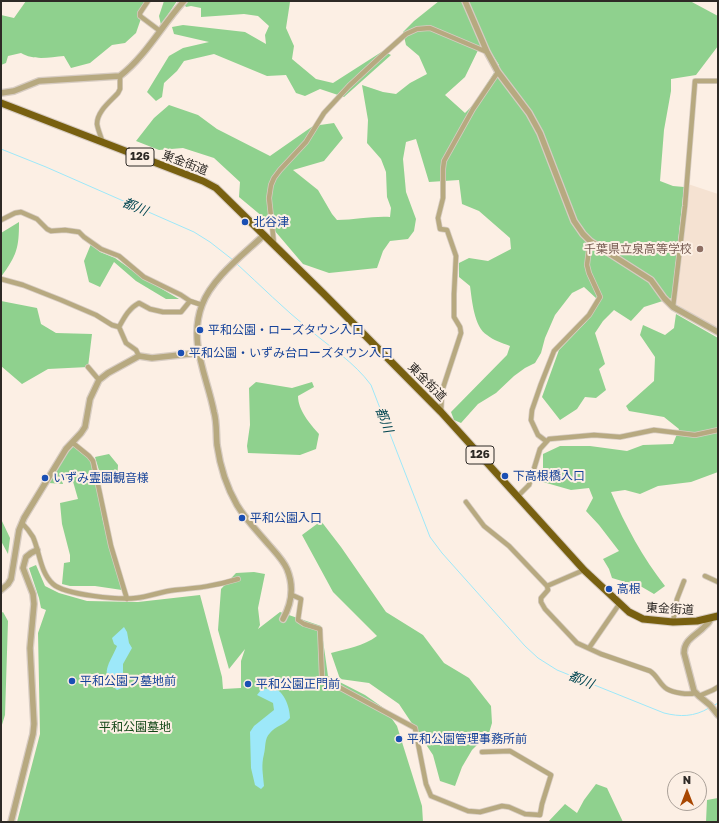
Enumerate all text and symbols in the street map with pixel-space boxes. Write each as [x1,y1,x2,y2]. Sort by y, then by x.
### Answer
road number: 126 [126,148,154,166]
street label: 東金街道 [160,148,210,178]
water label: 都川 [120,195,150,219]
place label: 北谷津 [253,215,289,229]
marker: 北谷津 [240,217,250,227]
place label: 千葉県立泉高等学校 [584,242,692,256]
marker: 千葉県立泉高等学校 [695,244,705,254]
place label: 平和公園・ローズタウン入口 [208,323,364,337]
marker: 平和公園・ローズタウン入口 [195,325,205,335]
place label: 平和公園・いずみ台ローズタウン入口 [189,346,393,360]
marker: 平和公園・いずみ台ローズタウン入口 [176,348,186,358]
street label: 東金街道 [405,360,449,404]
water label: 都川 [372,405,396,435]
road number: 126 [466,446,494,464]
place label: 下高根橋入口 [513,469,585,483]
place label: いずみ霊園観音様 [53,471,149,485]
marker: 下高根橋入口 [500,471,510,481]
marker: いずみ霊園観音様 [40,473,50,483]
place label: 平和公園入口 [250,511,322,525]
marker: 平和公園入口 [237,513,247,523]
place label: 高根 [617,582,641,596]
marker: 高根 [604,584,614,594]
street label: 東金街道 [646,601,694,617]
water label: 都川 [566,668,596,692]
place label: 平和公園フ墓地前 [80,674,176,688]
marker: 平和公園フ墓地前 [67,676,77,686]
place label: 平和公園正門前 [256,677,340,691]
marker: 平和公園正門前 [243,679,253,689]
park label: 平和公園墓地 [99,720,171,734]
place label: 平和公園管理事務所前 [407,732,527,746]
marker: 平和公園管理事務所前 [394,734,404,744]
north arrow [667,771,707,811]
text: N [683,773,691,786]

